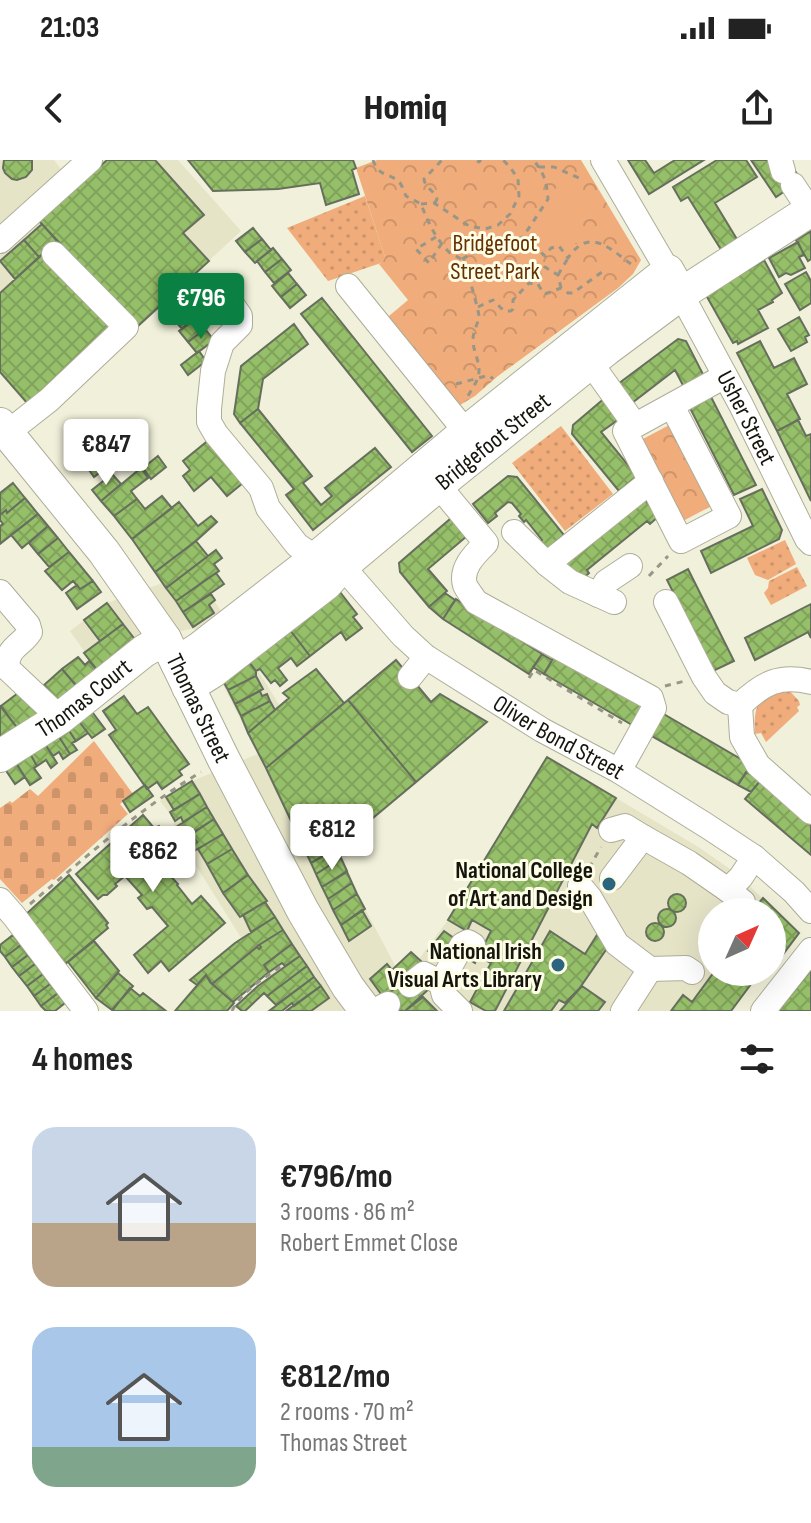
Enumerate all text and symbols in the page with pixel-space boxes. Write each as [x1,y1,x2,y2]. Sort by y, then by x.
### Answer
text: 21:03 [40,10,99,46]
icon: back [32,86,76,130]
icon: share [735,86,779,130]
text: Homiq [364,87,447,130]
park label: Bridgefoot Street Park [450,229,540,286]
pin: €796 [154,273,248,341]
text: €796 [176,283,226,314]
street label: Usher Street [711,365,783,469]
street label: Bridgefoot Street [429,386,556,496]
pin: €847 [59,419,153,487]
text: €847 [82,429,130,460]
street label: Thomas Street [160,649,237,767]
street label: Thomas Court [31,652,137,744]
street label: Oliver Bond Street [488,689,630,785]
pin: €812 [285,804,379,872]
text: €812 [308,814,356,845]
pin: €862 [106,826,200,894]
text: €862 [128,836,178,867]
place label: National College of Art and Design [448,856,593,913]
marker: National College of Art and Design [600,875,618,893]
north arrow [698,898,786,986]
map controls [698,898,786,986]
place label: National Irish Visual Arts Library [388,937,542,994]
marker: National Irish Visual Arts Library [549,956,567,974]
icon: filters [735,1037,779,1081]
text: 4 homes [32,1039,133,1080]
text: €796/mo [280,1156,393,1197]
icon: home [96,1159,192,1255]
text: 3 rooms · 86 m² [280,1197,415,1228]
text: Robert Emmet Close [280,1228,458,1259]
text: €812/mo [280,1356,390,1397]
icon: home [96,1359,192,1455]
text: 2 rooms · 70 m² [280,1397,414,1428]
text: Thomas Street [280,1428,407,1459]

